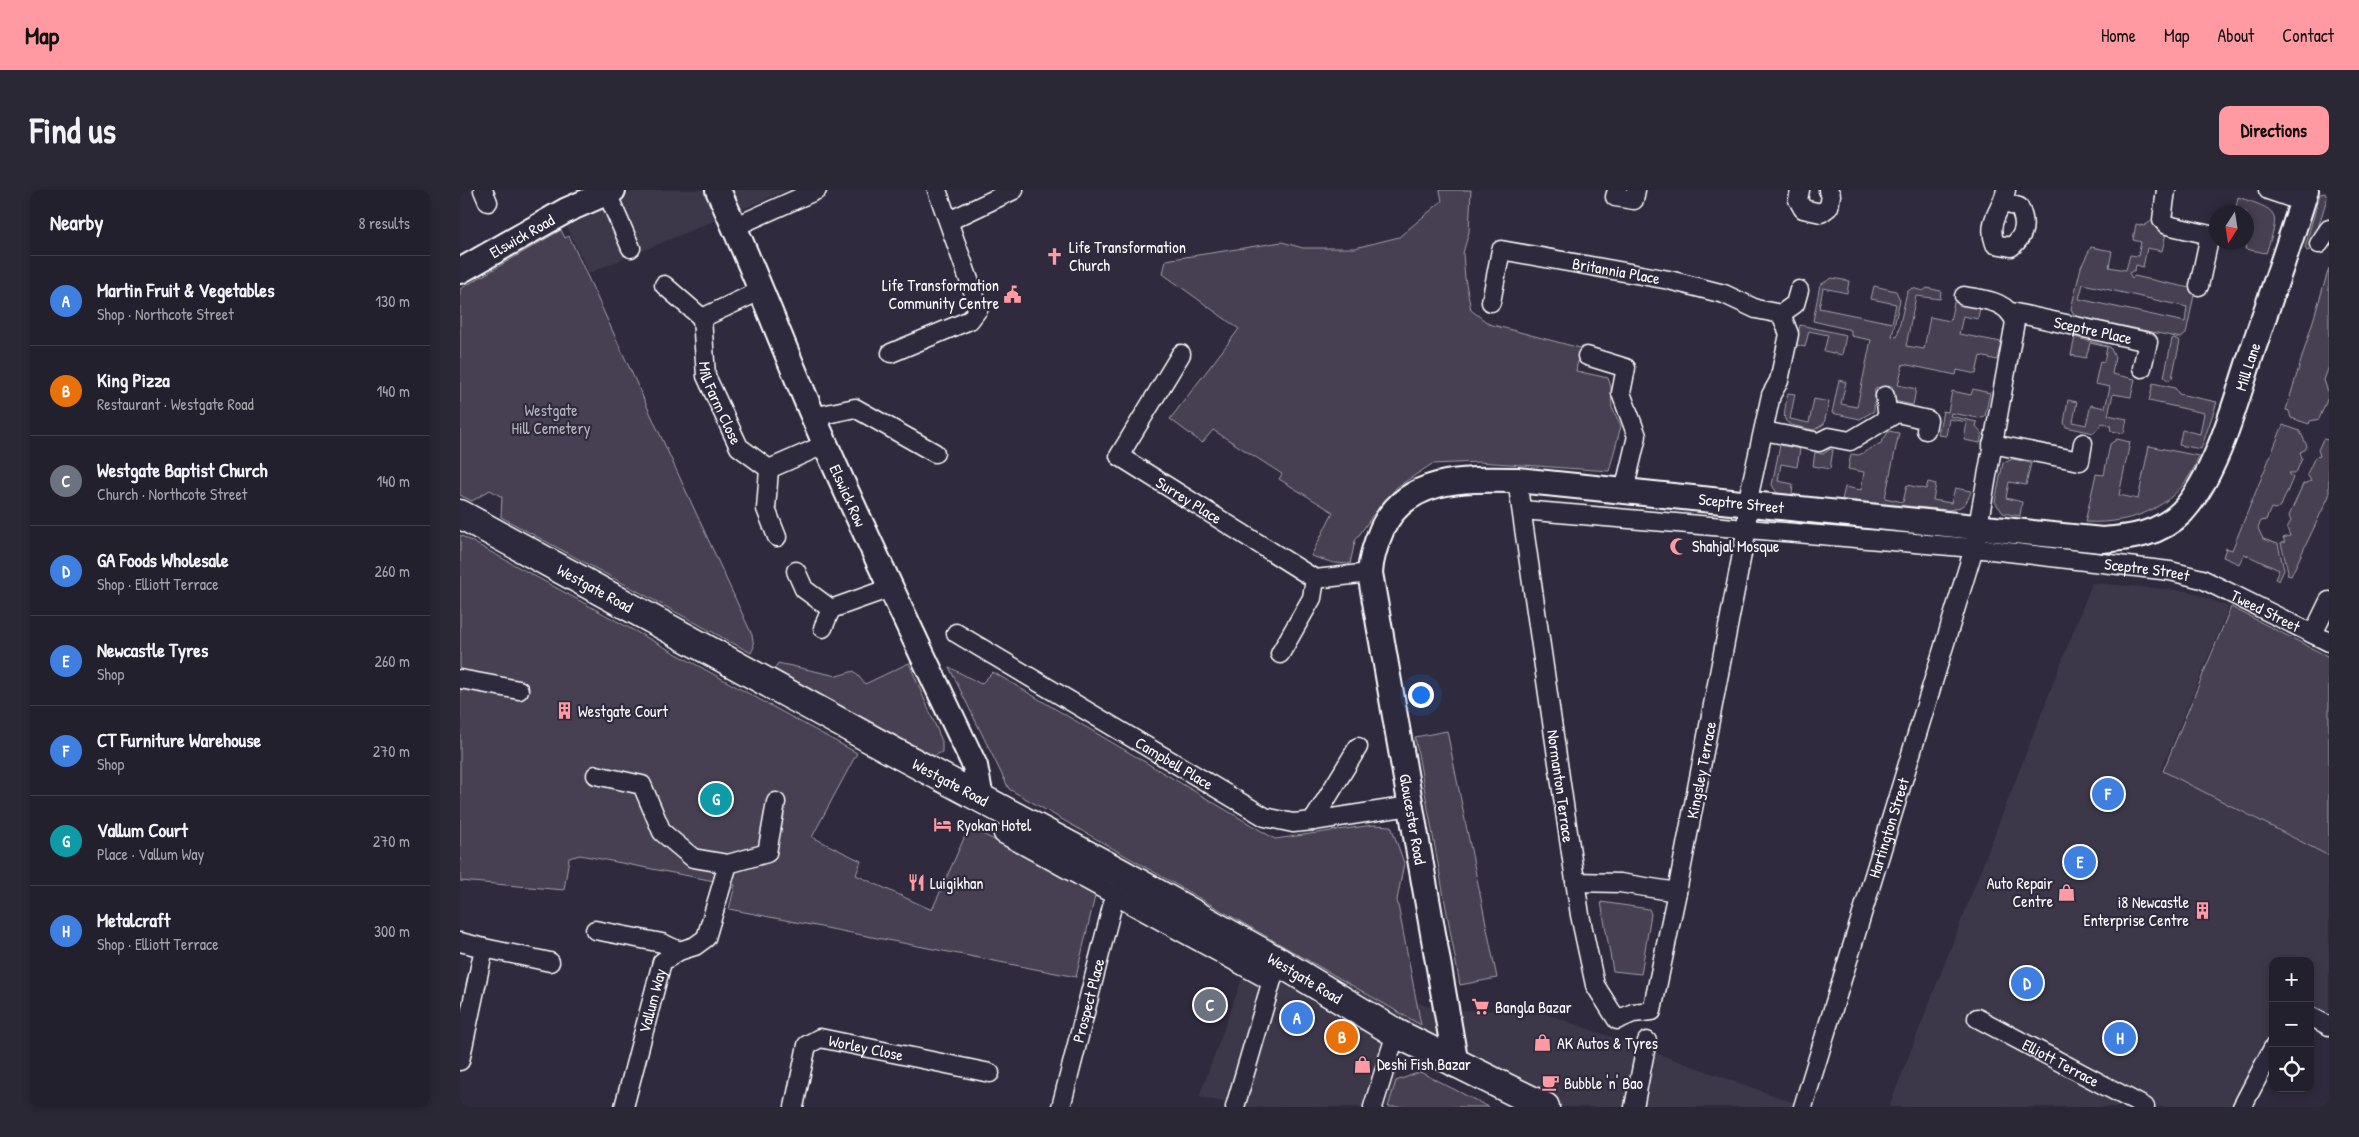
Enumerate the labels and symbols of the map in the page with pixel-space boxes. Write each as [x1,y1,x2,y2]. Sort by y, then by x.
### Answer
north arrow [2209,205,2254,250]
street label: Elswick Road [485,209,558,263]
place label: Life Transformation Church [1069,236,1186,276]
church icon: Life Transformation Church [1045,246,1065,266]
street label: Britannia Place [1571,252,1662,289]
place label: Life Transformation Community Centre [882,274,1000,314]
public building icon: Life Transformation Community Centre [1003,284,1023,304]
street label: Sceptre Place [2052,311,2135,349]
street label: Mill Lane [2229,339,2266,393]
street label: Mill Farm Close [694,361,748,449]
park label: Westgate Hill Cemetery [512,399,591,439]
street label: Elswick Row [825,461,872,530]
street label: Surrey Place [1152,471,1227,529]
street label: Sceptre Street [1697,488,1786,518]
place label: Shahjal Mosque [1692,535,1780,557]
mosque icon: Shahjal Mosque [1668,536,1688,556]
street label: Sceptre Street [2103,552,2193,587]
street label: Westgate Road [553,558,637,618]
street label: Tweed Street [2227,584,2305,637]
your location [1408,682,1434,708]
place label: Westgate Court [578,700,669,722]
building icon: Westgate Court [554,701,574,721]
street label: Kingsley Terrace [1681,719,1721,820]
street label: Normanton Terrace [1542,728,1580,844]
street label: Campbell Place [1131,731,1218,795]
street label: Westgate Road [909,753,992,811]
street label: Gloucester Road [1394,772,1432,866]
street label: Hartington Street [1863,775,1914,881]
pin: F [2092,775,2124,813]
pin: G [700,780,732,818]
place label: Ryokan Hotel [957,814,1032,836]
hotel icon: Ryokan Hotel [933,815,953,835]
pin: E [2064,843,2096,881]
place label: Luigikhan [930,872,984,894]
place label: Auto Repair Centre [1987,872,2054,912]
restaurant icon: Luigikhan [906,873,926,893]
shop icon: Auto Repair Centre [2057,882,2077,902]
place label: i8 Newcastle Enterprise Centre [2083,891,2190,931]
building icon: i8 Newcastle Enterprise Centre [2193,901,2213,921]
street label: Westgate Road [1264,947,1346,1009]
street label: Prospect Place [1067,955,1110,1045]
pin: D [2011,964,2043,1002]
street label: Vallum Way [633,966,671,1035]
pin: C [1194,986,1226,1024]
place label: Bangla Bazar [1495,996,1572,1018]
supermarket icon: Bangla Bazar [1471,997,1491,1017]
pin: A [1281,999,1313,1037]
pin: B [1326,1018,1358,1056]
pin: H [2104,1019,2136,1057]
street label: Worley Close [827,1029,906,1066]
place label: AK Autos & Tyres [1557,1032,1658,1054]
shop icon: AK Autos & Tyres [1533,1033,1553,1053]
street label: Elliott Terrace [2019,1033,2104,1092]
place label: Deshi Fish Bazar [1377,1053,1471,1075]
shop icon: Deshi Fish Bazar [1353,1054,1373,1074]
place label: Bubble 'n' Bao [1564,1072,1644,1094]
cafe icon: Bubble 'n' Bao [1540,1073,1560,1093]

